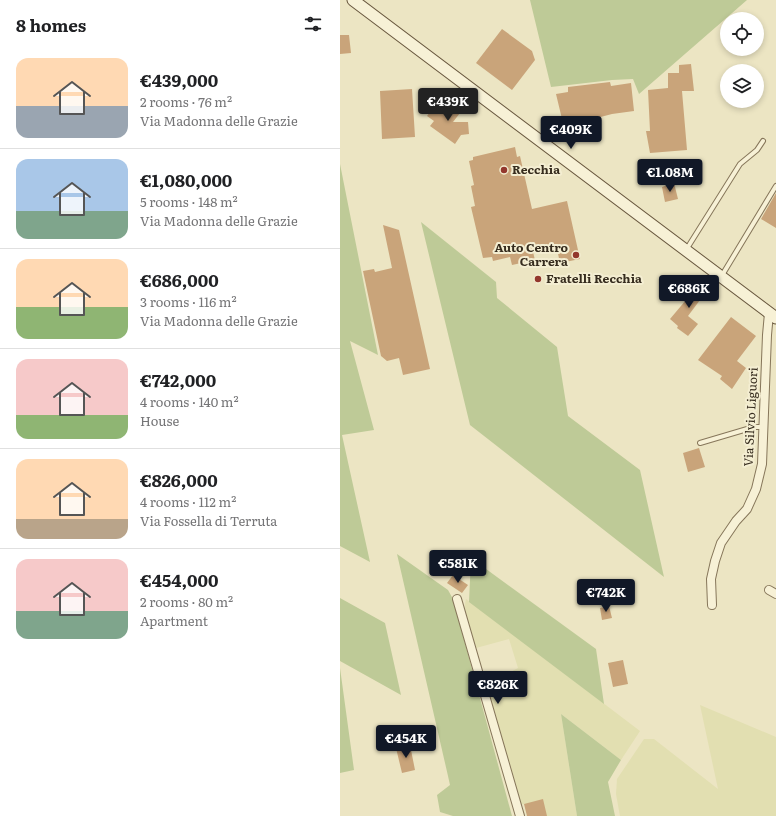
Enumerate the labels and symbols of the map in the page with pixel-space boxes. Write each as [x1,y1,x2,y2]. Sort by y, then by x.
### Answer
pin: €439K [420,88,476,122]
pin: €409K [543,116,599,150]
pin: €1.08M [637,159,703,193]
place label: Recchia [512,160,560,178]
marker: Recchia [499,165,509,175]
place label: Auto Centro Carrera [494,238,569,270]
marker: Auto Centro Carrera [571,250,581,260]
place label: Fratelli Recchia [546,269,642,287]
marker: Fratelli Recchia [533,274,543,284]
pin: €686K [661,275,717,309]
street label: Via Silvio Liguori [738,367,762,467]
pin: €581K [430,550,486,584]
pin: €742K [578,579,634,613]
pin: €826K [470,671,526,705]
pin: €454K [378,725,434,759]

